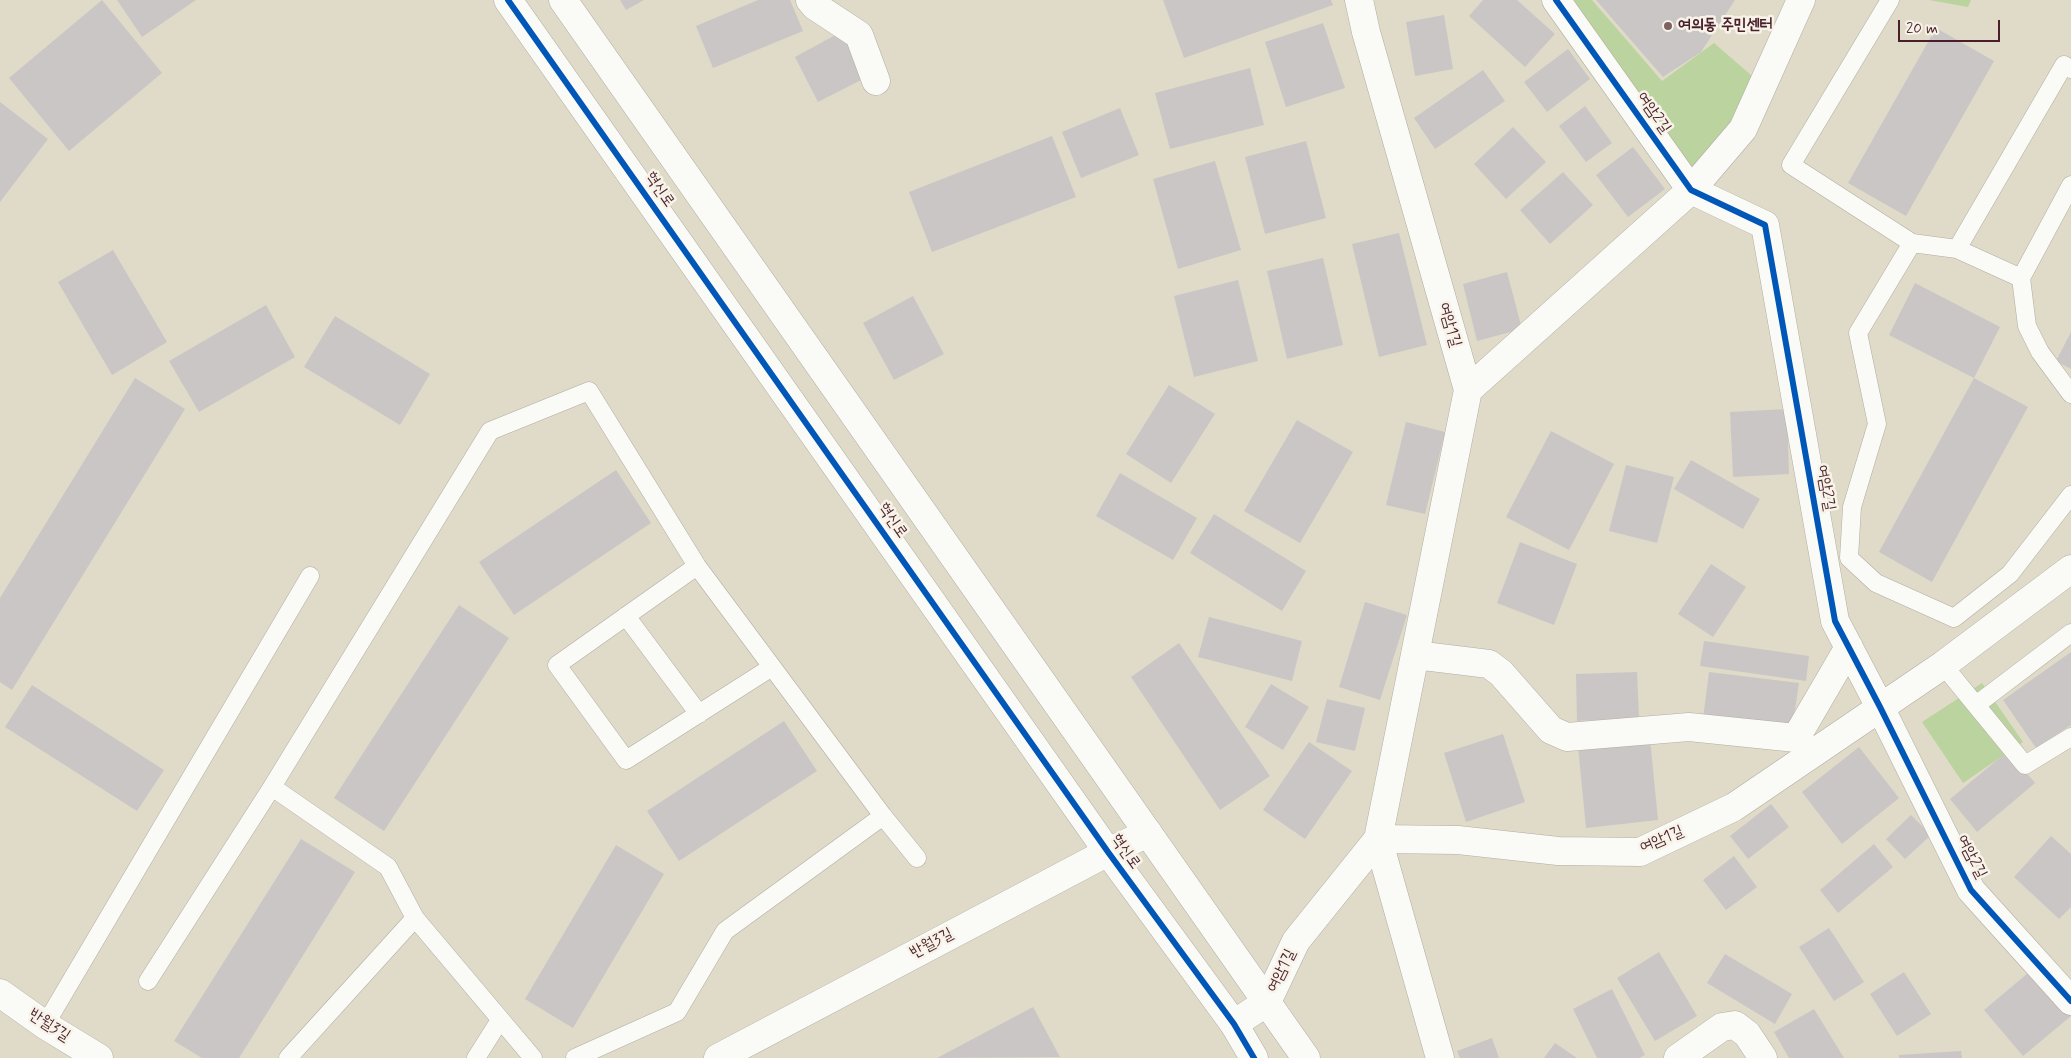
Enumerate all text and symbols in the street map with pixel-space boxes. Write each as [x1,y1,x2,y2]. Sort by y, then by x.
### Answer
scale bar [1901,10,2004,42]
place label: 여의동 주민센터 [1678,16,1772,36]
text: 20 m [1906,19,1938,39]
marker: 여의동 주민센터 [1662,20,1674,32]
street label: 여암2길 [1632,88,1674,138]
street label: 혁신로 [640,169,678,211]
street label: 여암1길 [1433,300,1465,350]
street label: 여암2길 [1812,463,1838,513]
street label: 혁신로 [873,500,911,542]
street label: 여암1길 [1637,822,1687,858]
street label: 혁신로 [1106,831,1144,873]
street label: 여암2길 [1952,832,1990,882]
street label: 반월3길 [907,925,957,963]
street label: 여암1길 [1263,946,1301,996]
street label: 반월3길 [25,1005,73,1047]

